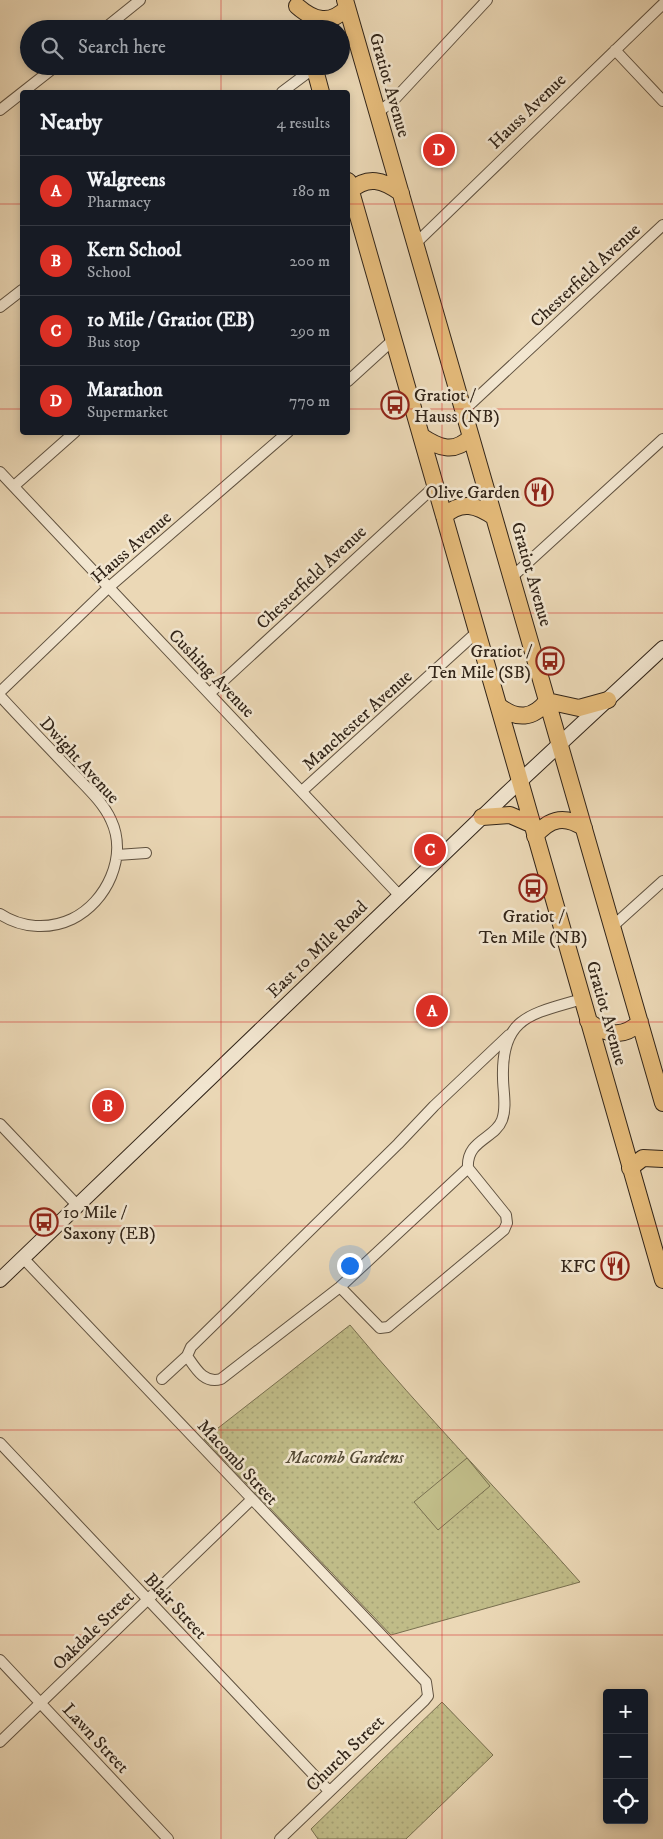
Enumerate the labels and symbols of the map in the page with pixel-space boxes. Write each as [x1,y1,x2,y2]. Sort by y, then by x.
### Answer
street label: Gratiot Avenue [364,31,414,140]
street label: Hauss Avenue [484,69,571,154]
pin: D [423,131,455,169]
street label: Chesterfield Avenue [526,219,645,332]
place label: Gratiot / Hauss (NB) [414,385,500,428]
bus stop icon: Gratiot / Hauss (NB) [380,390,410,420]
restaurant icon: Olive Garden [524,477,554,507]
place label: Olive Garden [425,482,521,504]
street label: Hauss Avenue [87,507,176,589]
street label: Gratiot Avenue [506,520,556,629]
street label: Chesterfield Avenue [252,521,371,634]
street label: Cushing Avenue [164,625,259,723]
place label: Gratiot / Ten Mile (SB) [428,641,533,684]
bus stop icon: Gratiot / Ten Mile (SB) [535,646,565,676]
street label: Manchester Avenue [298,666,417,776]
street label: Dwight Avenue [35,713,124,809]
pin: C [414,831,446,869]
bus stop icon: Gratiot / Ten Mile (NB) [518,873,548,903]
street label: East 10 Mile Road [263,896,373,1003]
place label: Gratiot / Ten Mile (NB) [479,906,587,949]
street label: Gratiot Avenue [581,959,631,1068]
pin: A [416,992,448,1030]
pin: B [92,1087,124,1125]
place label: 10 Mile / Saxony (EB) [63,1202,156,1245]
bus stop icon: 10 Mile / Saxony (EB) [29,1207,59,1237]
restaurant icon: KFC [600,1251,630,1281]
your location [337,1253,363,1279]
place label: KFC [560,1256,596,1278]
street label: Macomb Street [192,1415,283,1510]
park label: Macomb Gardens [284,1447,404,1469]
street label: Blair Street [139,1569,211,1644]
street label: Oakdale Street [48,1586,139,1675]
street label: Lawn Street [57,1699,133,1778]
street label: Church Street [302,1711,390,1796]

